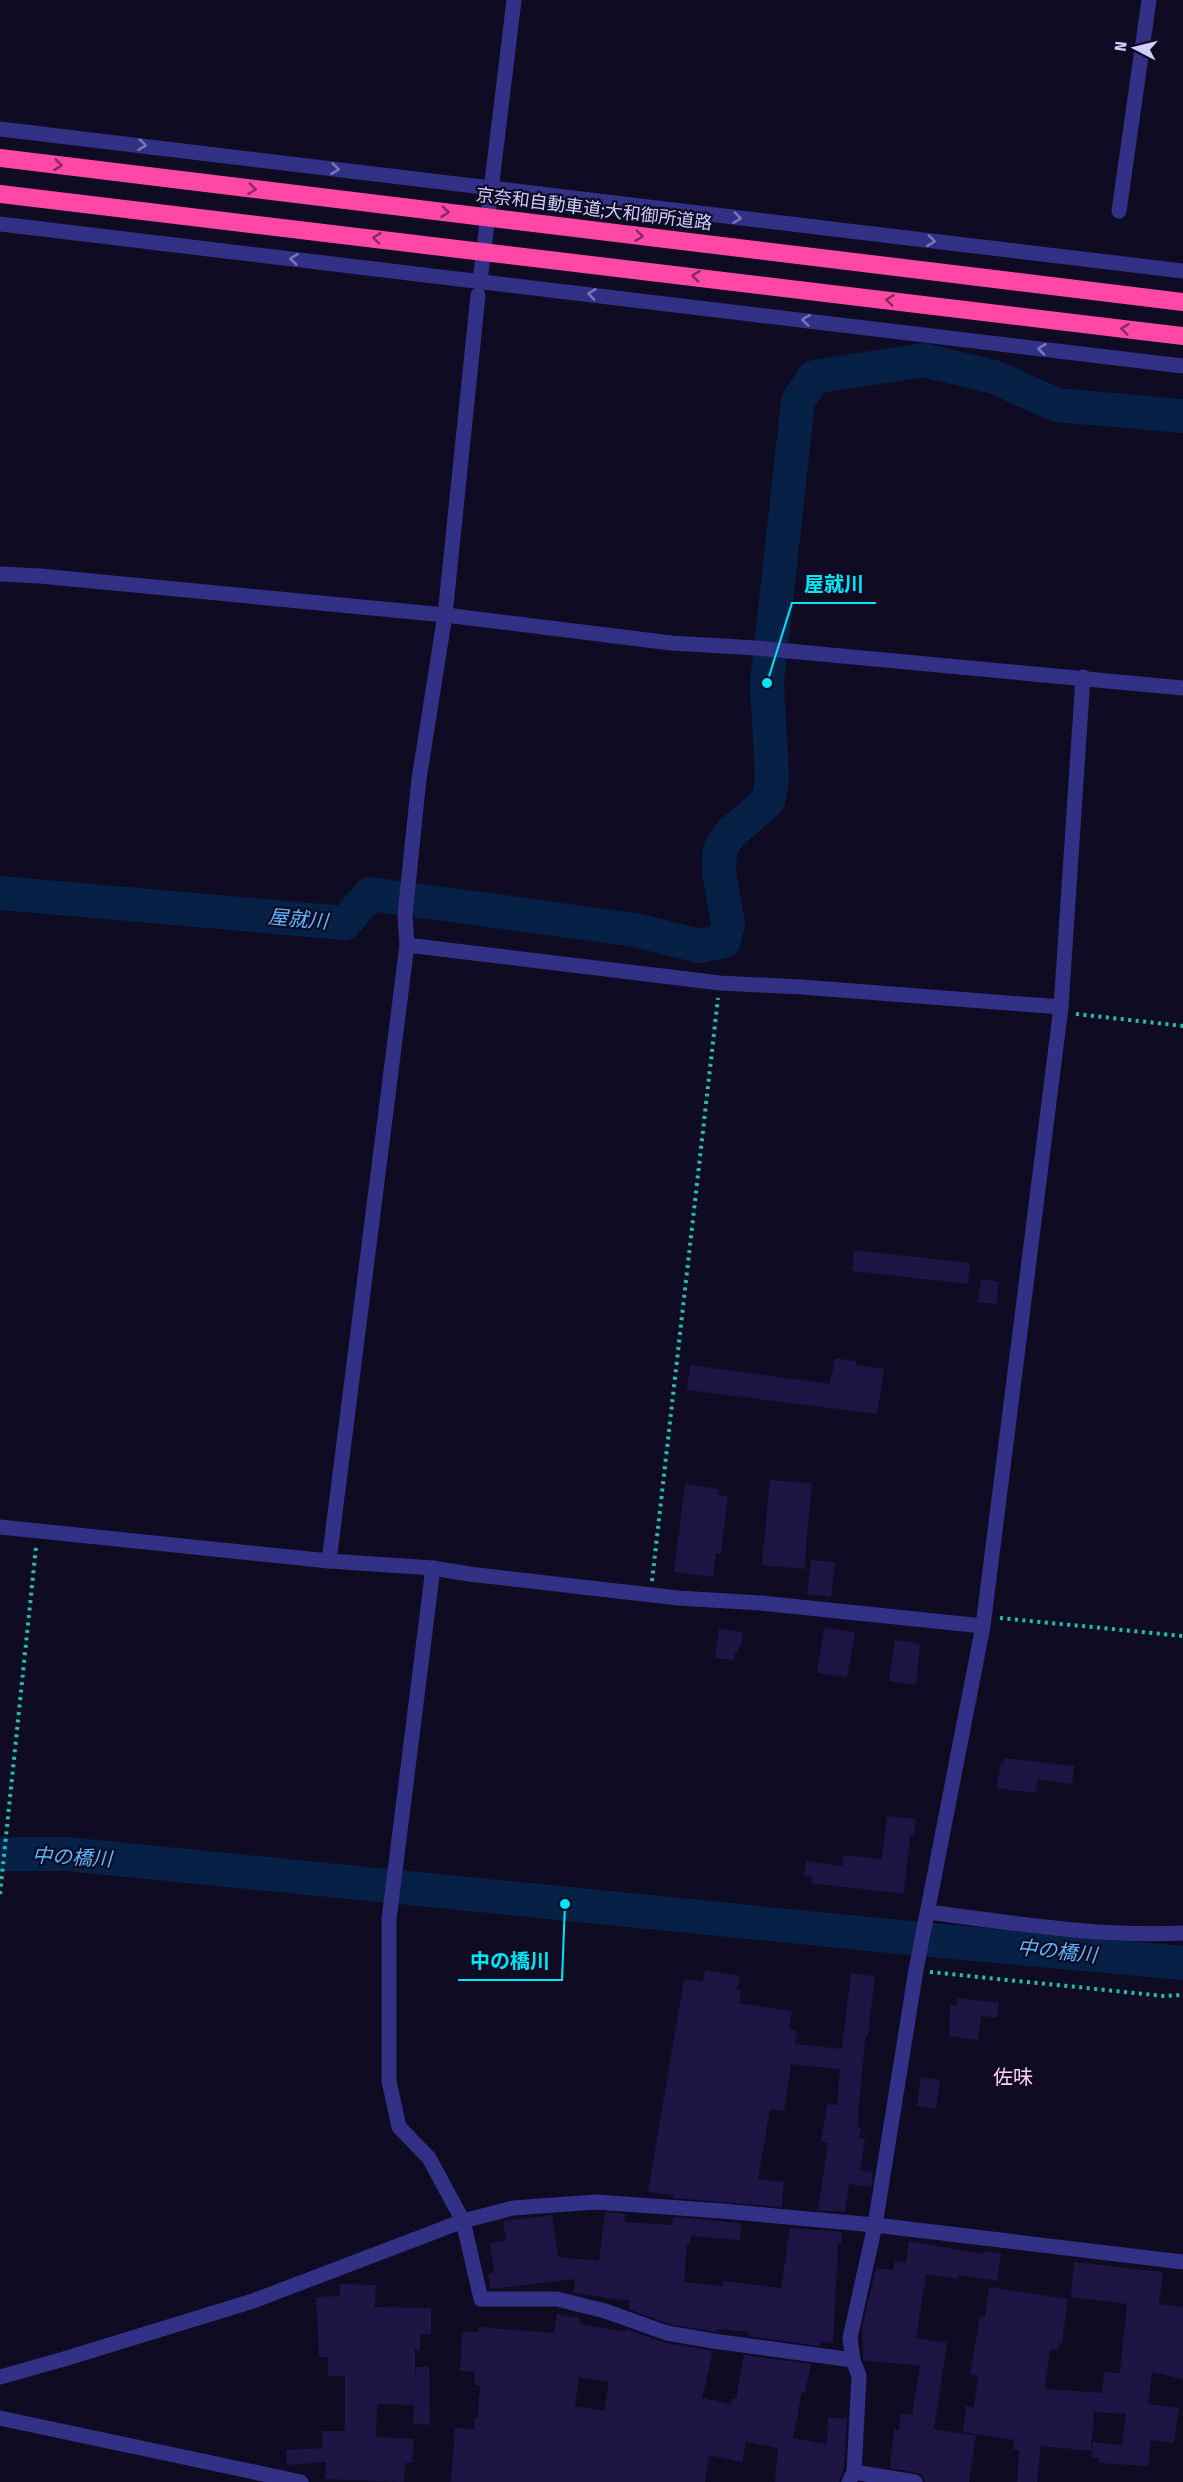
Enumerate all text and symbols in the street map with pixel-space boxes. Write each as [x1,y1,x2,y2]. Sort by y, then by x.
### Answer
north arrow [1105,18,1165,78]
text: N [1111,40,1131,52]
one-way arrow [137,138,146,151]
one-way arrow [53,158,63,171]
one-way arrow [331,162,340,175]
one-way arrow [247,182,256,194]
street label: 京奈和自動車道;大和御所道路 [475,184,713,234]
one-way arrow [441,206,450,218]
one-way arrow [733,211,742,223]
one-way arrow [634,229,643,242]
one-way arrow [373,232,382,244]
one-way arrow [926,234,935,247]
one-way arrow [289,253,298,266]
one-way arrow [692,270,701,283]
one-way arrow [587,289,596,301]
one-way arrow [885,294,894,307]
one-way arrow [802,315,811,327]
one-way arrow [1120,323,1129,336]
one-way arrow [1037,343,1046,355]
callout: 屋就川 [792,565,876,603]
text: 屋就川 [804,572,864,596]
water label: 屋就川 [267,904,331,934]
water label: 中の橋川 [31,1843,115,1871]
water label: 中の橋川 [1016,1935,1100,1967]
callout: 中の橋川 [458,1942,562,1980]
text: 中の橋川 [470,1949,550,1973]
district label: 佐味 [993,2065,1033,2089]

